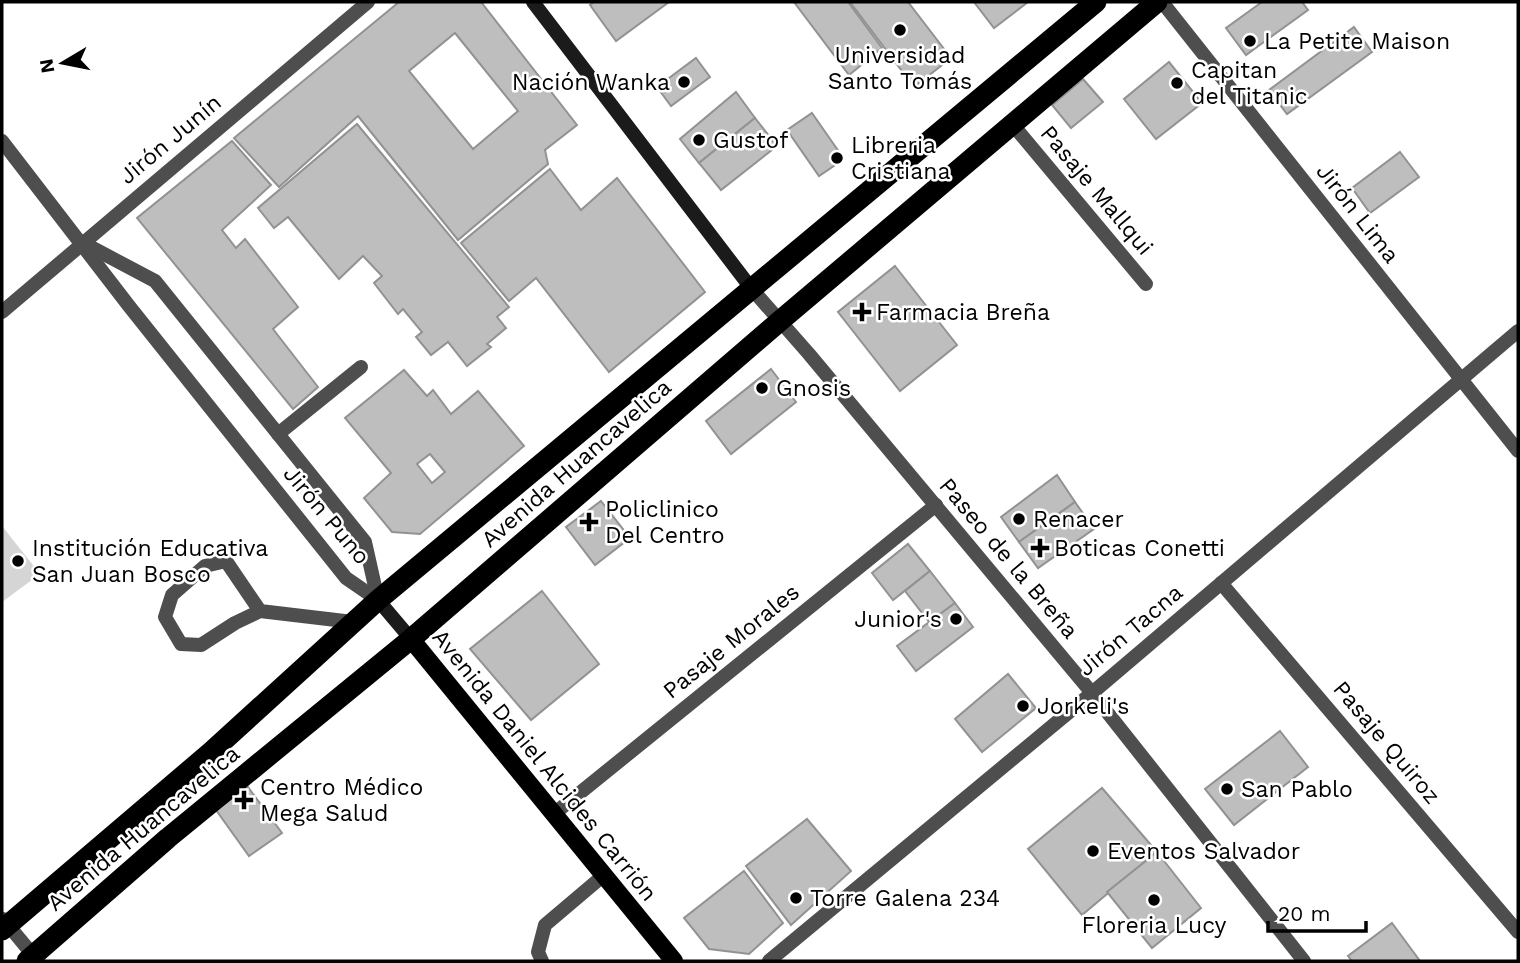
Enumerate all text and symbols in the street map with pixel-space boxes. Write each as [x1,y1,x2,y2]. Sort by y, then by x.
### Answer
marker: Universidad Santo Tomás [892,22,908,38]
north arrow [28,28,98,98]
place label: La Petite Maison [1264,28,1450,55]
marker: La Petite Maison [1242,33,1258,49]
place label: Universidad Santo Tomás [828,42,972,95]
text: N [34,57,59,75]
place label: Capitan del Titanic [1191,57,1308,110]
place label: Nación Wanka [512,69,670,96]
marker: Nación Wanka [676,74,692,90]
marker: Capitan del Titanic [1169,75,1185,91]
street label: Jirón Junín [114,89,227,190]
street label: Pasaje Mallqui [1035,120,1159,261]
place label: Gustof [713,127,788,154]
marker: Gustof [691,132,707,148]
place label: Libreria Cristiana [851,132,950,185]
marker: Libreria Cristiana [829,150,845,166]
street label: Jirón Lima [1310,158,1405,268]
place label: Farmacia Breña [876,299,1050,326]
marker: Farmacia Breña [854,304,870,320]
street label: Avenida Huancavelica [476,374,677,553]
place label: Gnosis [776,375,851,402]
marker: Gnosis [754,380,770,396]
street label: Jirón Puno [278,461,376,570]
street label: Paseo de la Breña [933,472,1084,644]
place label: Policlinico Del Centro [605,496,725,549]
place label: Renacer [1033,506,1124,533]
marker: Renacer [1011,511,1027,527]
marker: Policlinico Del Centro [579,512,599,532]
place label: Institución Educativa San Juan Bosco [32,535,268,588]
place label: Boticas Conetti [1054,535,1225,562]
marker: Boticas Conetti [1032,540,1048,556]
marker: Institución Educativa San Juan Bosco [10,553,26,569]
street label: Pasaje Morales [658,578,805,704]
street label: Jirón Tacna [1073,579,1188,682]
place label: Junior's [854,606,942,633]
marker: Junior's [948,611,964,627]
street label: Avenida Daniel Alcides Carrión [427,624,663,907]
street label: Pasaje Quiroz [1327,675,1446,809]
place label: Jorkeli's [1037,693,1129,720]
marker: Jorkeli's [1015,698,1031,714]
street label: Avenida Huancavelica [42,740,245,917]
place label: Centro Médico Mega Salud [260,774,423,827]
place label: San Pablo [1241,776,1353,803]
marker: San Pablo [1219,781,1235,797]
marker: Centro Médico Mega Salud [234,790,254,810]
place label: Eventos Salvador [1107,838,1300,865]
marker: Eventos Salvador [1085,843,1101,859]
place label: Torre Galena 234 [810,885,1000,912]
marker: Torre Galena 234 [788,890,804,906]
scale bar [1268,890,1366,934]
marker: Floreria Lucy [1146,892,1162,908]
text: 20 m [1278,901,1330,926]
place label: Floreria Lucy [1082,912,1227,939]

